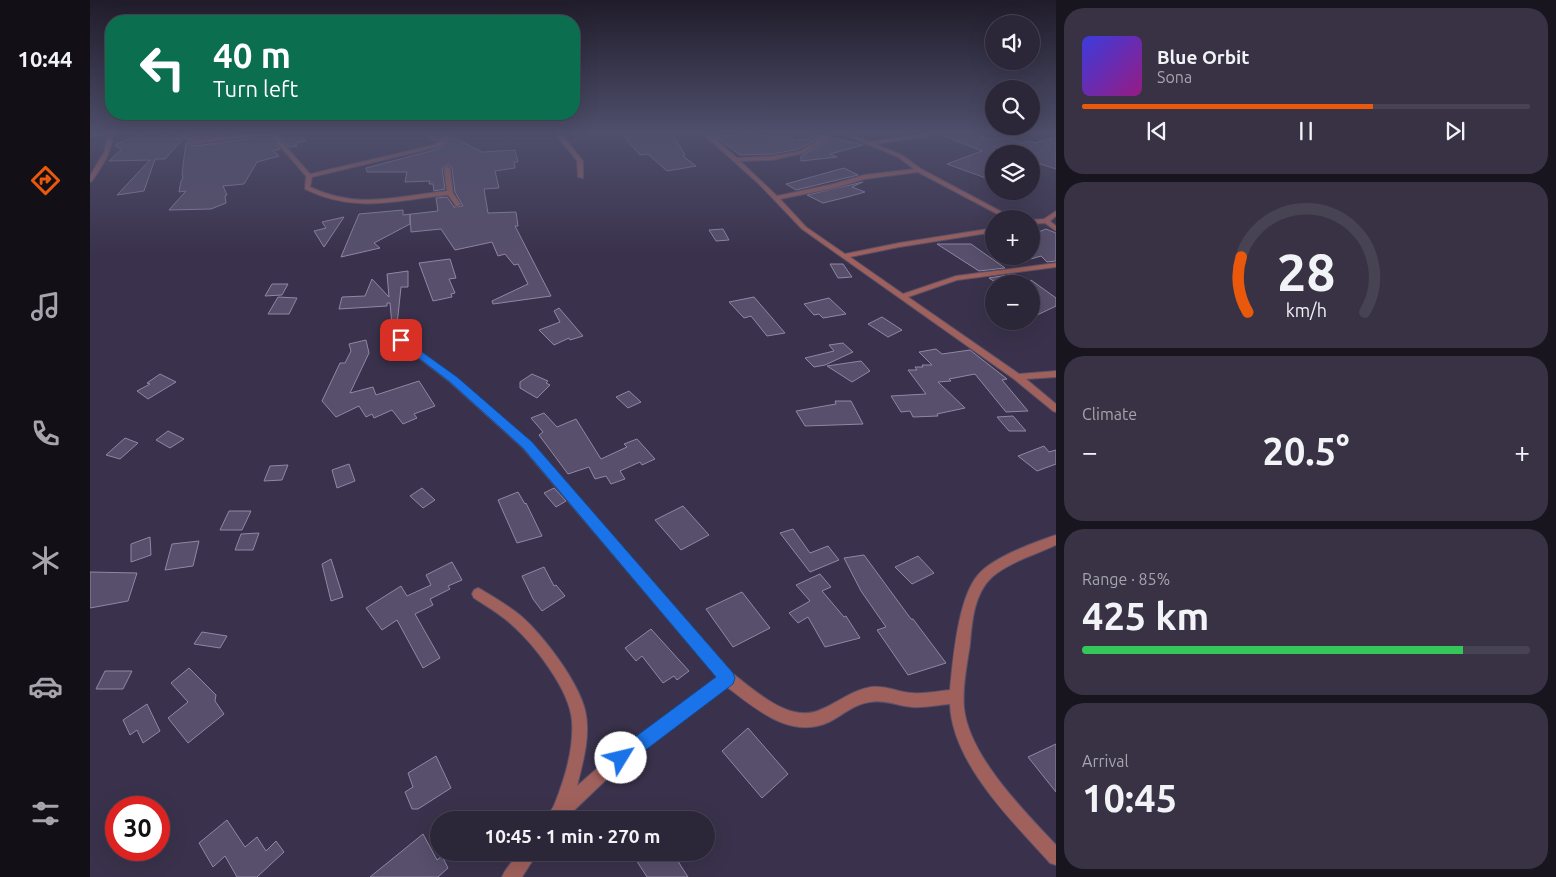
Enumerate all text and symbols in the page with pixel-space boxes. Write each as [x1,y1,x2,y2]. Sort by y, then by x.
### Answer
map controls [985,15,1040,330]
button: sound [985,15,1040,70]
icon: left [130,35,195,100]
text: 40 m [213,35,291,75]
text: 10:44 [17,46,73,71]
text: Blue Orbit [1157,46,1250,68]
text: Sona [1157,68,1192,86]
text: Turn left [213,76,298,101]
button: search [985,80,1040,135]
icon: previous [1143,117,1171,145]
icon: pause [1292,117,1320,145]
icon: next [1441,117,1469,145]
button: layers [985,145,1040,200]
icon: directions [28,163,63,198]
button: + [985,210,1040,265]
text: 28 [1277,243,1335,301]
button: − [985,275,1040,330]
icon: music [28,289,63,324]
text: km/h [1285,300,1327,320]
pin [380,319,422,361]
icon: arrive [387,326,415,354]
text: Climate [1082,405,1137,423]
icon: phone [28,416,63,451]
text: 20.5° [1262,430,1350,472]
text: − [1082,436,1098,467]
text: + [1514,436,1530,467]
icon: climate [28,543,63,578]
text: Range · 85% [1082,570,1170,588]
text: 425 km [1082,595,1209,637]
icon: car [28,669,63,704]
position arrow [594,731,646,783]
text: Arrival [1082,752,1129,770]
text: 10:45 [1082,777,1177,819]
icon: filters [28,796,63,831]
speed limit sign: 30 [105,796,170,861]
text: 10:45 · 1 min · 270 m [485,825,660,847]

